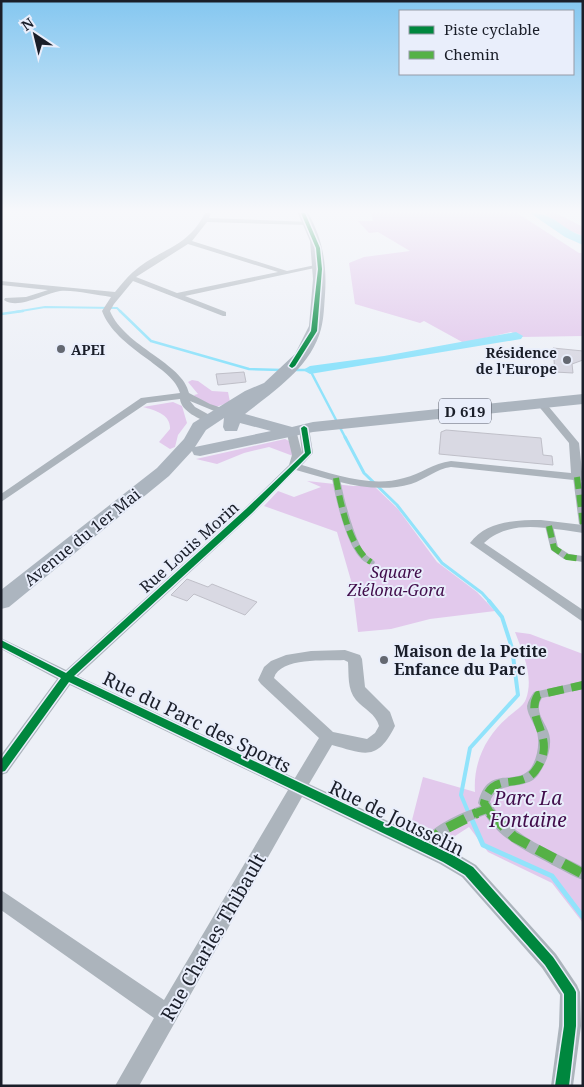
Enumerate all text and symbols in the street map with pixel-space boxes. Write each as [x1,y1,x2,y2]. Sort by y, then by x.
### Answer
north arrow [10,10,60,60]
legend [399,10,574,75]
text: N [17,13,37,35]
text: Piste cyclable [444,19,540,39]
text: Chemin [444,44,500,64]
place label: APEI [71,340,106,359]
marker: APEI [55,343,67,355]
place label: Résidence de l'Europe [476,343,557,378]
marker: Résidence de l'Europe [561,354,573,366]
road number: D 619 [439,398,491,424]
street label: Avenue du 1er Mai [19,483,145,591]
street label: Rue Louis Morin [135,497,243,597]
park label: Square Ziélona-Gora [346,561,445,601]
place label: Maison de la Petite Enfance du Parc [394,640,547,680]
marker: Maison de la Petite Enfance du Parc [378,654,390,666]
street label: Rue du Parc des Sports [99,665,295,779]
street label: Rue de Jousselin [325,774,469,862]
park label: Parc La Fontaine [488,785,567,833]
street label: Rue Charles Thibault [154,848,272,1026]

